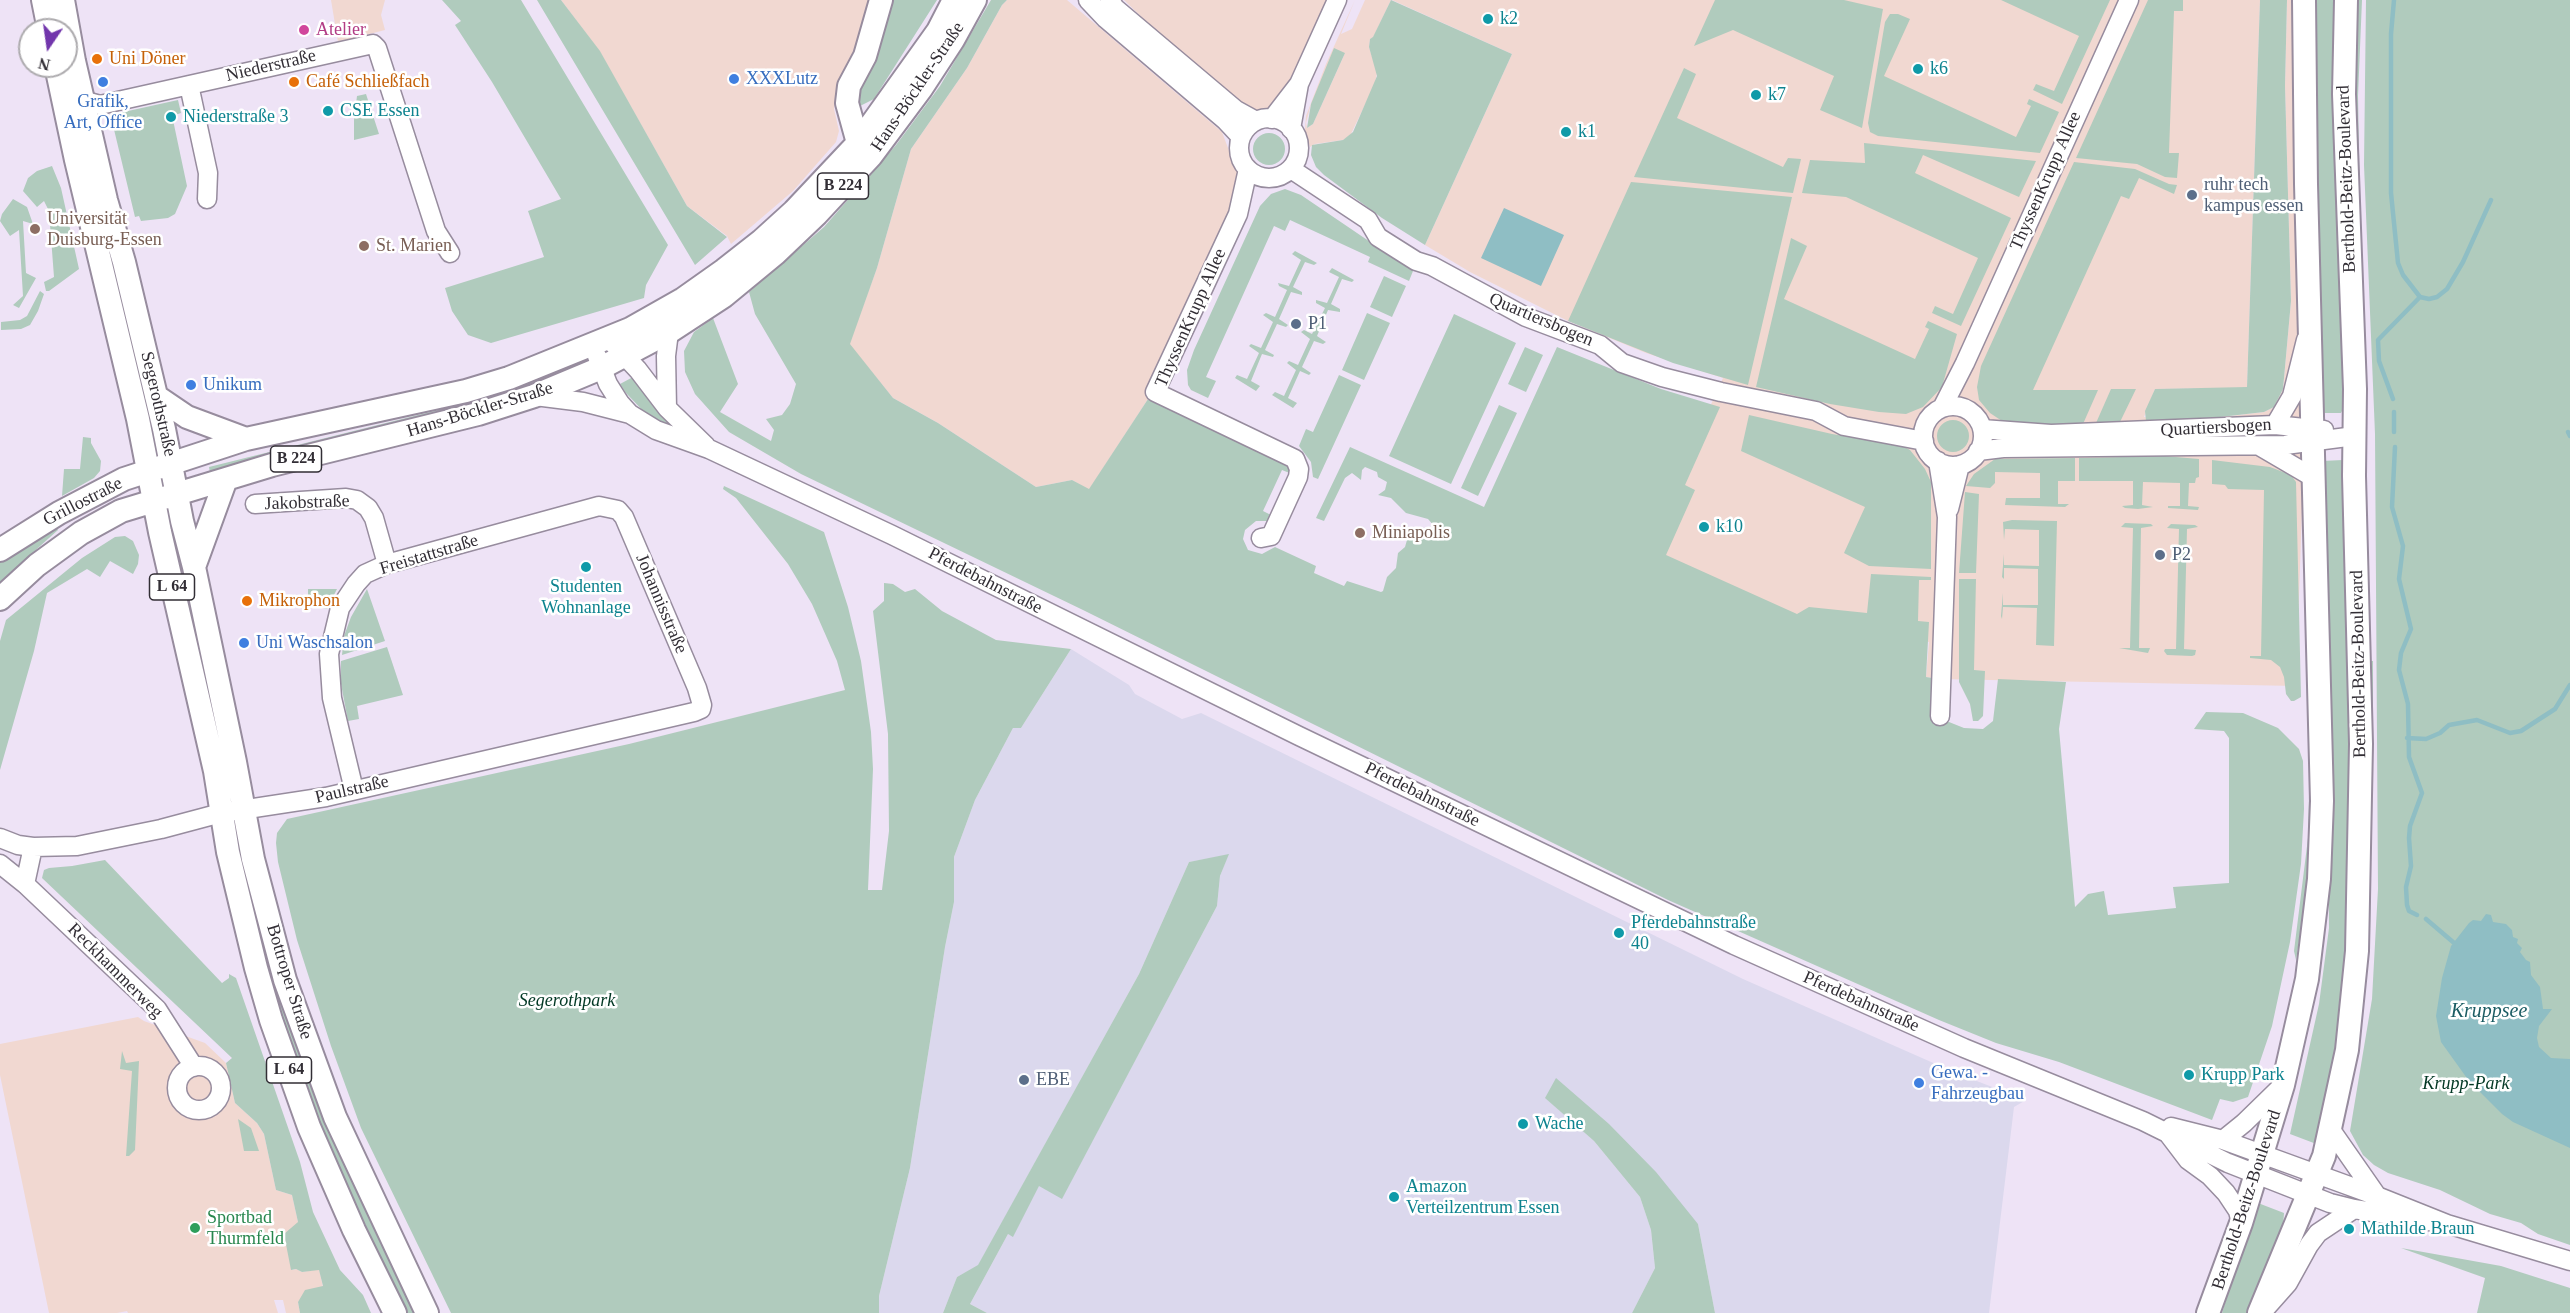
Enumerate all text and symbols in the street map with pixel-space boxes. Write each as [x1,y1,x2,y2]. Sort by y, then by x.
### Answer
place label: k2 [1500,8,1518,30]
marker: k2 [1481,12,1495,26]
north arrow [18,18,78,78]
street label: Hans-Böckler-Straße [867,18,969,156]
place label: Atelier [316,19,366,41]
marker: Atelier [297,23,311,37]
street label: Niederstraße [224,45,318,87]
place label: Uni Döner [109,48,185,70]
marker: Uni Döner [90,52,104,66]
text: N [37,54,52,74]
place label: k6 [1930,58,1948,80]
marker: k6 [1911,62,1925,76]
place label: XXXLutz [746,68,818,90]
place label: Café Schließfach [306,71,429,93]
marker: XXXLutz [727,72,741,86]
marker: Grafik, Art, Office [96,75,110,89]
marker: Café Schließfach [287,75,301,89]
place label: k7 [1768,84,1786,106]
street label: Berthold-Beitz-Boulevard [2333,85,2361,273]
marker: k7 [1749,88,1763,102]
place label: Grafik, Art, Office [64,91,142,134]
place label: CSE Essen [340,100,420,122]
marker: CSE Essen [321,104,335,118]
place label: Niederstraße 3 [183,106,288,128]
street label: ThyssenKrupp Allee [2006,108,2086,254]
marker: Niederstraße 3 [164,110,178,124]
place label: k1 [1578,121,1596,143]
marker: k1 [1559,125,1573,139]
road number: B 224 [818,173,868,199]
place label: ruhr tech kampus essen [2204,174,2303,216]
marker: ruhr tech kampus essen [2185,188,2199,202]
place label: Universität Duisburg-Essen [47,208,162,250]
marker: Universität Duisburg-Essen [28,222,42,236]
place label: St. Marien [376,235,452,257]
marker: St. Marien [357,239,371,253]
street label: ThyssenKrupp Allee [1151,245,1231,391]
street label: Quartiersbogen [1486,288,1596,352]
place label: P1 [1308,313,1327,335]
marker: P1 [1289,317,1303,331]
street label: Segerothstraße [135,349,181,459]
place label: Unikum [203,374,262,396]
marker: Unikum [184,378,198,392]
street label: Hans-Böckler-Straße [404,378,556,442]
street label: Quartiersbogen [2160,414,2272,442]
road number: B 224 [270,446,322,472]
street label: Grillostraße [40,473,126,531]
street label: Jakobstraße [264,491,350,515]
place label: k10 [1716,516,1743,538]
marker: k10 [1697,520,1711,534]
place label: Miniapolis [1372,522,1450,544]
marker: Miniapolis [1353,526,1367,540]
street label: Freistattstraße [377,530,481,580]
street label: Pferdebahnstraße [924,543,1046,619]
place label: P2 [2172,544,2191,566]
marker: P2 [2153,548,2167,562]
street label: Johannisstraße [630,551,692,657]
marker: Studenten Wohnanlage [579,560,593,574]
street label: Berthold-Beitz-Boulevard [2347,570,2371,758]
road number: L 64 [150,574,195,600]
place label: Studenten Wohnanlage [541,576,631,618]
place label: Mikrophon [259,590,340,612]
marker: Mikrophon [240,594,254,608]
place label: Uni Waschsalon [256,632,373,654]
marker: Uni Waschsalon [237,636,251,650]
street label: Pferdebahnstraße [1361,758,1483,832]
street label: Paulstraße [313,771,391,809]
place label: Pferdebahnstraße 40 [1631,912,1756,954]
street label: Reckhammerweg [63,919,167,1023]
street label: Bottroper Straße [261,922,317,1042]
marker: Pferdebahnstraße 40 [1612,926,1626,940]
street label: Pferdebahnstraße [1800,967,1922,1037]
park label: Segerothpark [519,990,615,1012]
water label: Kruppsee [2451,1000,2527,1024]
road number: L 64 [266,1057,312,1083]
place label: Gewa. - Fahrzeugbau [1931,1062,2024,1104]
place label: Krupp Park [2201,1064,2284,1086]
marker: Krupp Park [2182,1068,2196,1082]
place label: EBE [1036,1069,1070,1091]
marker: EBE [1017,1073,1031,1087]
park label: Krupp-Park [2423,1073,2509,1095]
marker: Gewa. - Fahrzeugbau [1912,1076,1926,1090]
street label: Berthold-Beitz-Boulevard [2208,1107,2286,1293]
place label: Wache [1535,1113,1584,1135]
marker: Wache [1516,1117,1530,1131]
place label: Amazon Verteilzentrum Essen [1406,1176,1559,1218]
marker: Amazon Verteilzentrum Essen [1387,1190,1401,1204]
place label: Sportbad Thurmfeld [207,1207,284,1250]
place label: Mathilde Braun [2361,1218,2474,1240]
marker: Sportbad Thurmfeld [188,1221,202,1235]
marker: Mathilde Braun [2342,1222,2356,1236]

